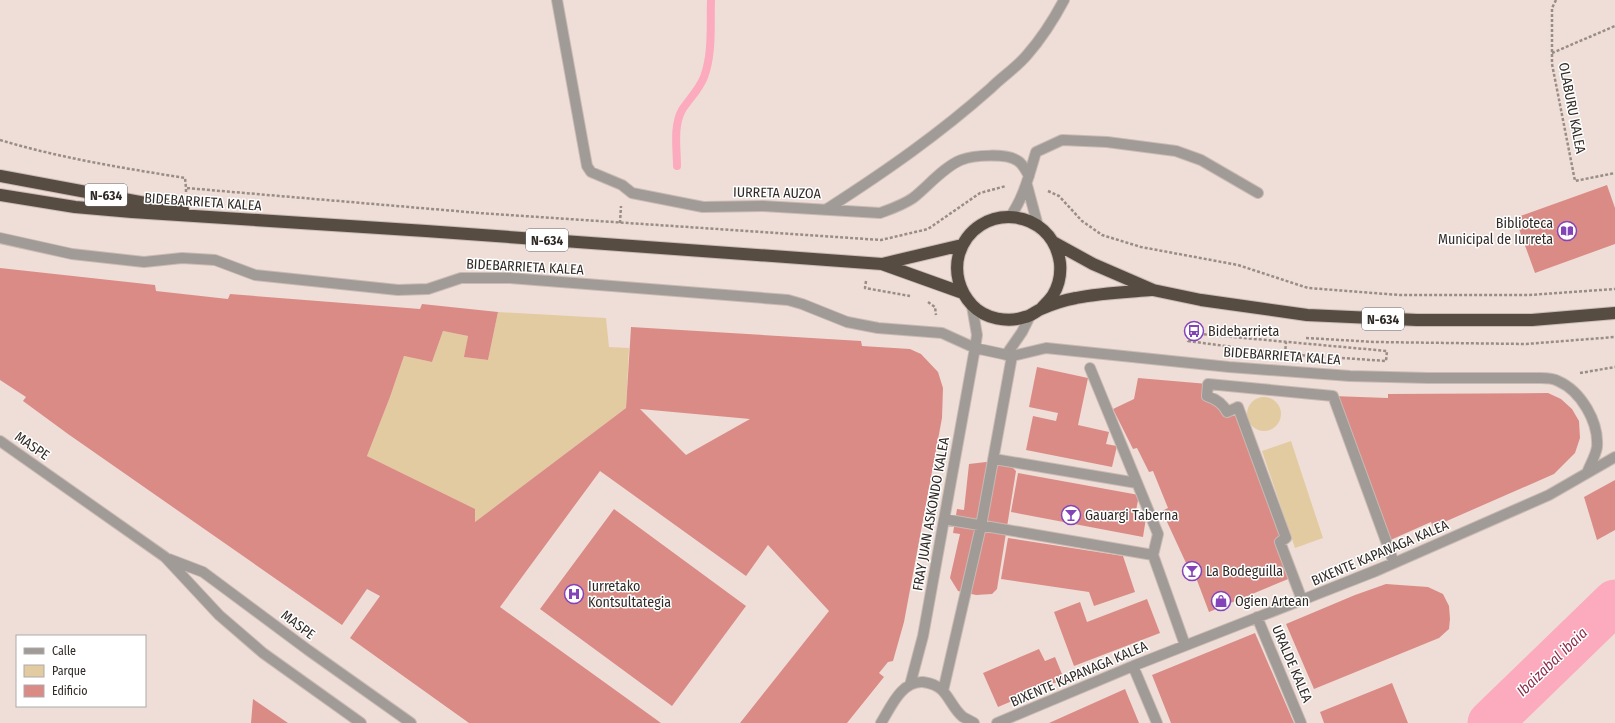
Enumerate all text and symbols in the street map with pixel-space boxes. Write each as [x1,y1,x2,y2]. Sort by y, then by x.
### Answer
street label: OLABURU KALEA [1555,61,1589,155]
road number: N-634 [85,184,127,206]
street label: IURRETA AUZOA [733,184,822,202]
street label: BIDEBARRIETA KALEA [144,189,263,215]
place label: Biblioteca Municipal de Iurreta [1438,215,1553,248]
library icon: Biblioteca Municipal de Iurreta [1556,220,1578,242]
road number: N-634 [526,229,568,251]
street label: BIDEBARRIETA KALEA [466,255,585,279]
road number: N-634 [1362,308,1404,330]
bus stop icon: Bidebarrieta [1183,320,1205,342]
place label: Bidebarrieta [1208,323,1279,340]
street label: BIDEBARRIETA KALEA [1223,343,1342,369]
street label: MASPE [11,428,53,464]
street label: FRAY JUAN ASKONDO KALEA [909,435,953,592]
bar icon: Gauargi Taberna [1060,504,1082,526]
place label: Gauargi Taberna [1085,507,1178,524]
street label: BIXENTE KAPANAGA KALEA [1309,516,1452,590]
bar icon: La Bodeguilla [1181,560,1203,582]
place label: La Bodeguilla [1206,563,1283,580]
place label: Iurretako Kontsultategia [588,578,671,611]
hospital icon: Iurretako Kontsultategia [563,583,585,605]
shop icon: Ogien Artean [1210,590,1232,612]
place label: Ogien Artean [1235,593,1309,610]
street label: MASPE [278,607,319,644]
street label: URALDE KALEA [1268,623,1316,706]
water label: Ibaizabal ibaia [1513,624,1591,700]
legend [16,635,146,707]
street label: BIXENTE KAPANAGA KALEA [1008,637,1151,711]
text: Calle [52,644,76,658]
text: Parque [52,664,86,678]
text: Edificio [52,684,88,698]

